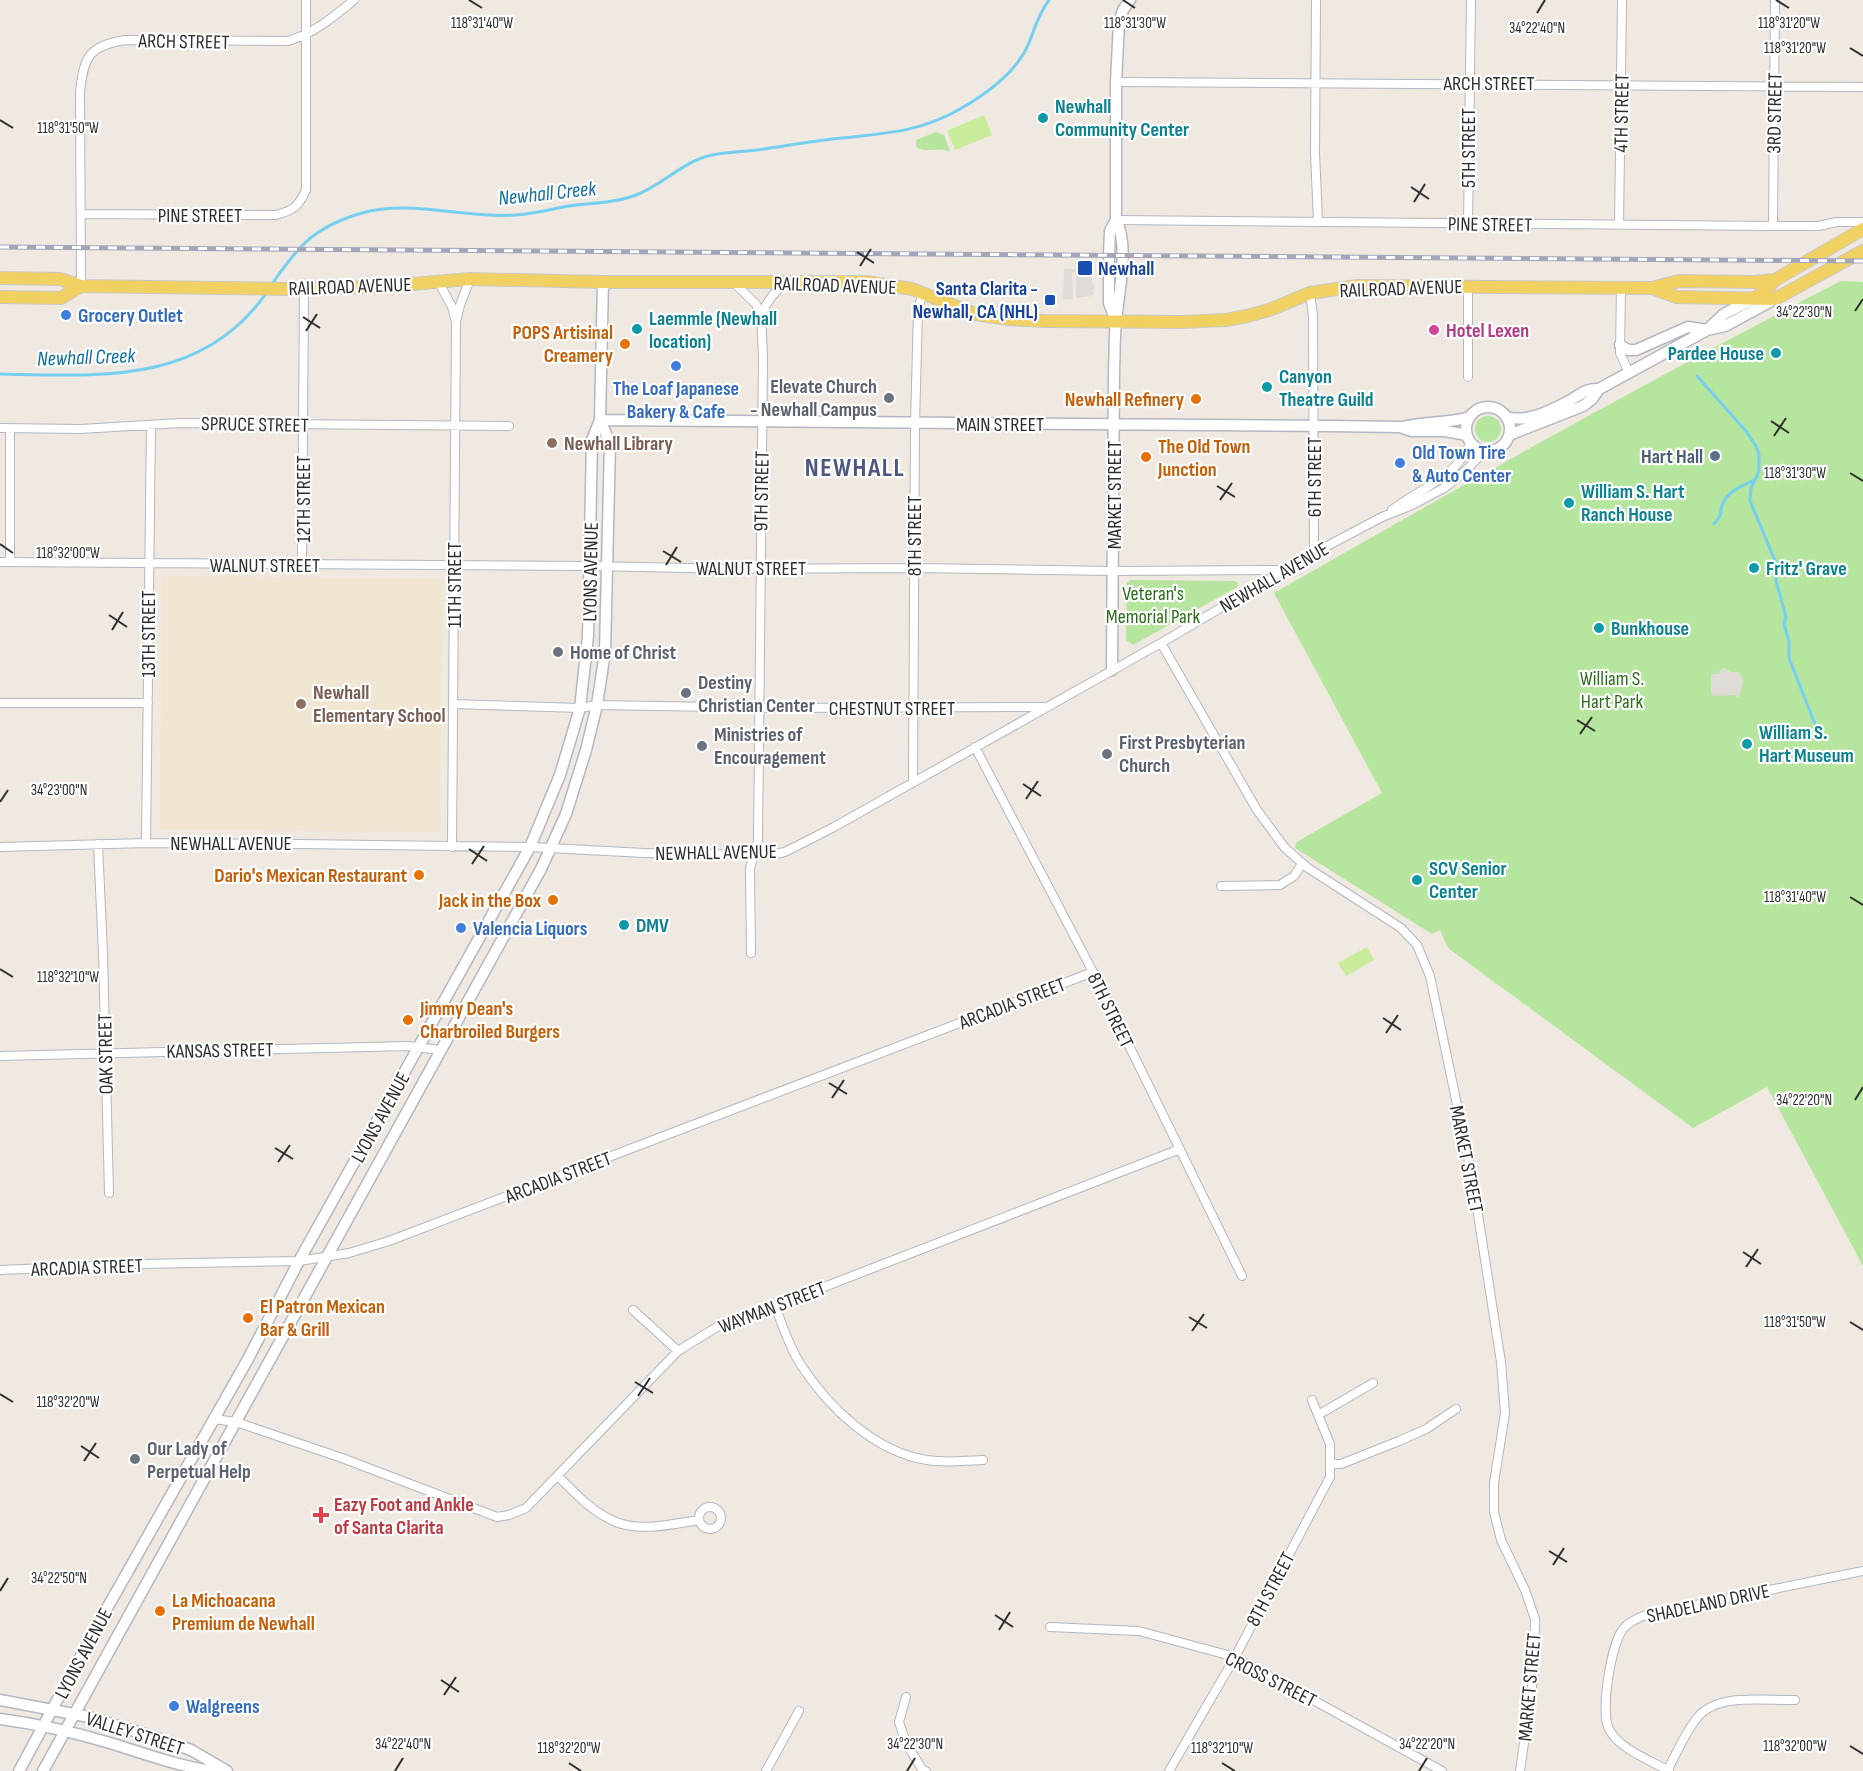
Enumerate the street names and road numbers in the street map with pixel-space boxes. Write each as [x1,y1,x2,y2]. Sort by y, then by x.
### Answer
street label: ARCH STREET [137,29,230,55]
street label: ARCH STREET [1442,72,1535,96]
street label: 3RD STREET [1762,72,1788,154]
street label: 4TH STREET [1609,73,1635,153]
street label: 5TH STREET [1457,108,1481,188]
street label: PINE STREET [158,204,242,228]
street label: PINE STREET [1448,212,1532,238]
street label: RAILROAD AVENUE [773,272,897,300]
street label: RAILROAD AVENUE [288,273,412,301]
street label: RAILROAD AVENUE [1339,275,1463,303]
street label: SPRUCE STREET [201,412,309,438]
street label: MAIN STREET [956,413,1044,437]
street label: 6TH STREET [1303,437,1327,517]
street label: MARKET STREET [1103,441,1127,549]
street label: 9TH STREET [749,450,775,532]
street label: 12TH STREET [292,455,316,543]
street label: 8TH STREET [903,496,927,576]
street label: LYONS AVENUE [578,522,604,622]
street label: NEWHALL AVENUE [1216,537,1333,619]
street label: 11TH STREET [443,542,467,628]
street label: WALNUT STREET [210,554,320,578]
street label: WALNUT STREET [696,557,806,581]
street label: 13TH STREET [137,590,161,678]
street label: CHESTNUT STREET [829,697,955,721]
street label: NEWHALL AVENUE [170,832,292,856]
street label: NEWHALL AVENUE [655,840,777,866]
street label: 8TH STREET [1082,969,1139,1052]
street label: ARCADIA STREET [955,973,1069,1036]
street label: OAK STREET [93,1013,119,1095]
street label: KANSAS STREET [166,1038,274,1064]
street label: LYONS AVENUE [346,1068,415,1167]
street label: MARKET STREET [1444,1104,1488,1215]
street label: ARCADIA STREET [501,1147,615,1210]
street label: ARCADIA STREET [30,1254,143,1282]
street label: WAYMAN STREET [715,1277,829,1339]
street label: 8TH STREET [1241,1548,1300,1631]
street label: SHADELAND DRIVE [1645,1579,1772,1629]
street label: LYONS AVENUE [50,1604,118,1703]
street label: MARKET STREET [1513,1632,1547,1742]
street label: CROSS STREET [1221,1647,1320,1713]
street label: VALLEY STREET [83,1707,187,1761]

